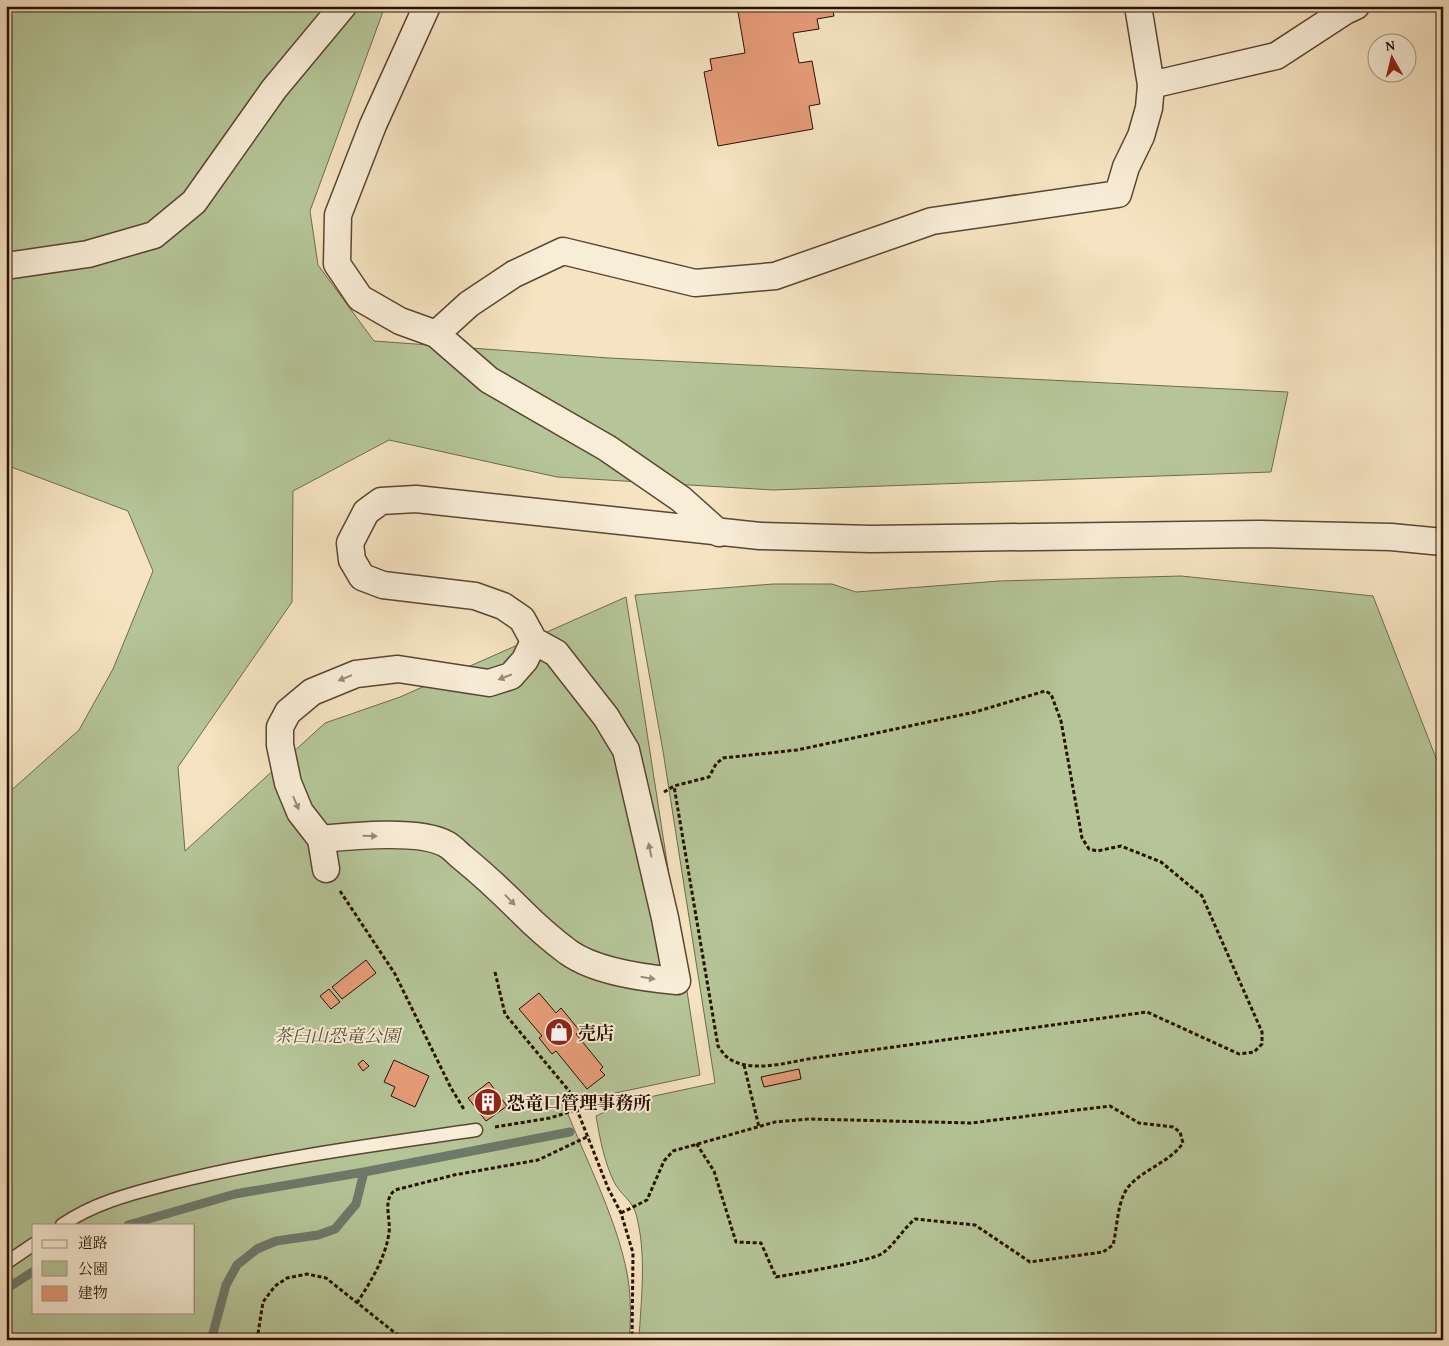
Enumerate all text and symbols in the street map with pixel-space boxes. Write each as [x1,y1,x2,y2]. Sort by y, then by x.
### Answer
north arrow [1366,32,1416,82]
text: N [1384,34,1397,56]
one-way arrow [497,673,512,681]
one-way arrow [338,675,352,683]
one-way arrow [293,796,301,810]
one-way arrow [362,832,378,840]
one-way arrow [646,842,654,857]
one-way arrow [504,894,516,906]
one-way arrow [641,974,657,982]
shop icon: 売店 [544,1017,574,1047]
place label: 売店 [578,1019,614,1046]
park label: 茶臼山恐竜公園 [274,1022,403,1049]
building icon: 恐竜口管理事務所 [473,1087,503,1117]
place label: 恐竜口管理事務所 [507,1089,651,1116]
legend [32,1224,195,1314]
text: 道路 [78,1232,108,1253]
text: 公園 [78,1258,108,1279]
text: 建物 [78,1282,108,1303]

